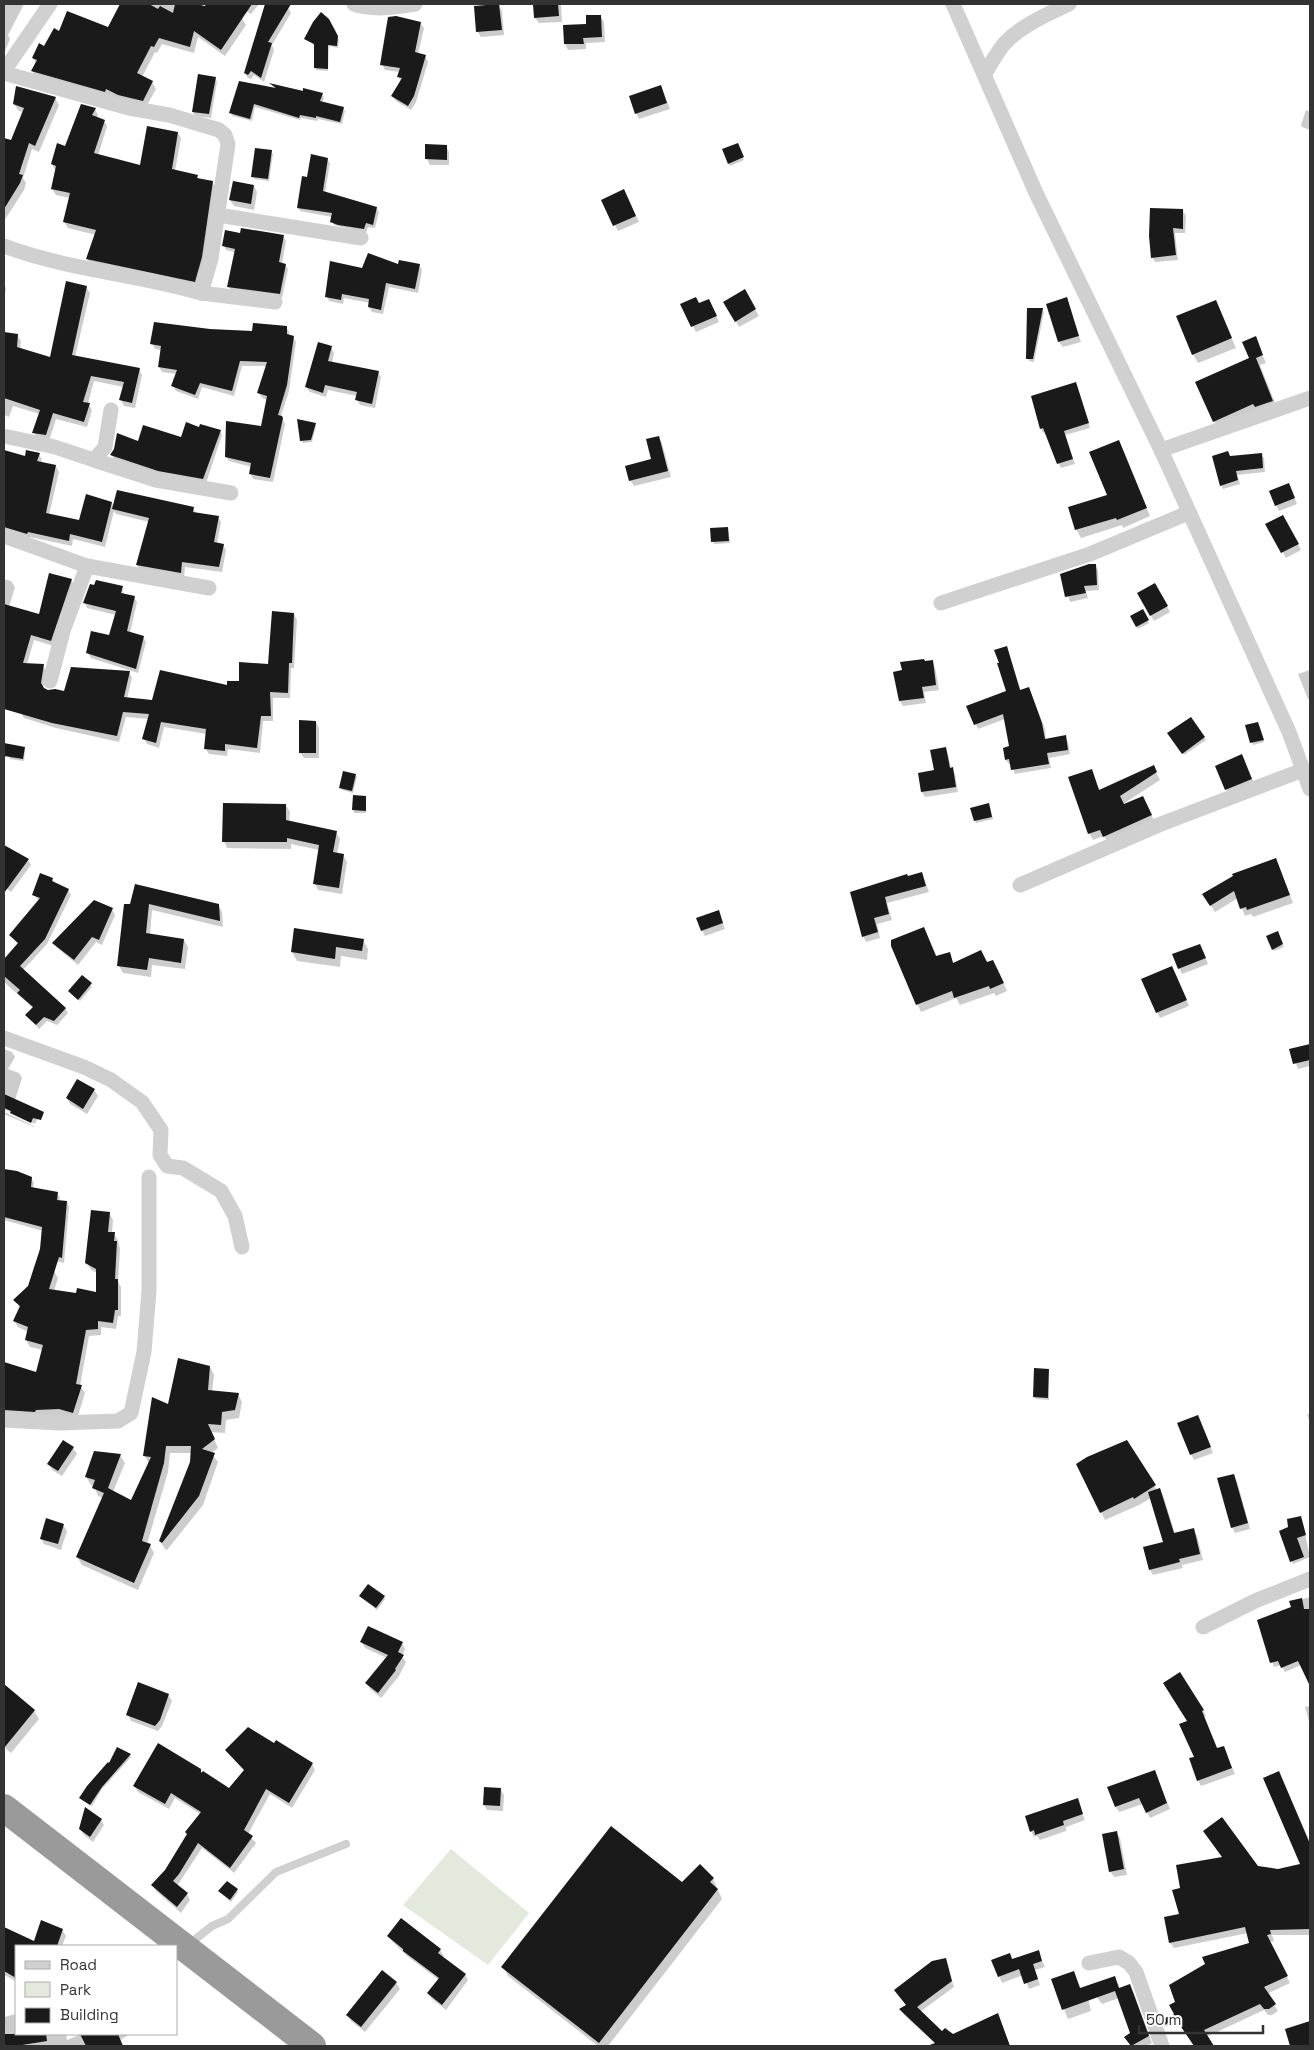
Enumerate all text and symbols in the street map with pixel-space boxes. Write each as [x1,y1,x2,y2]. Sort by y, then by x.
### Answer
legend [15,1945,178,2035]
text: Road [60,1955,97,1974]
text: Park [60,1980,91,1999]
scale bar [1139,2002,1263,2034]
text: Building [60,2005,119,2024]
text: 50 m [1146,2010,1181,2029]

